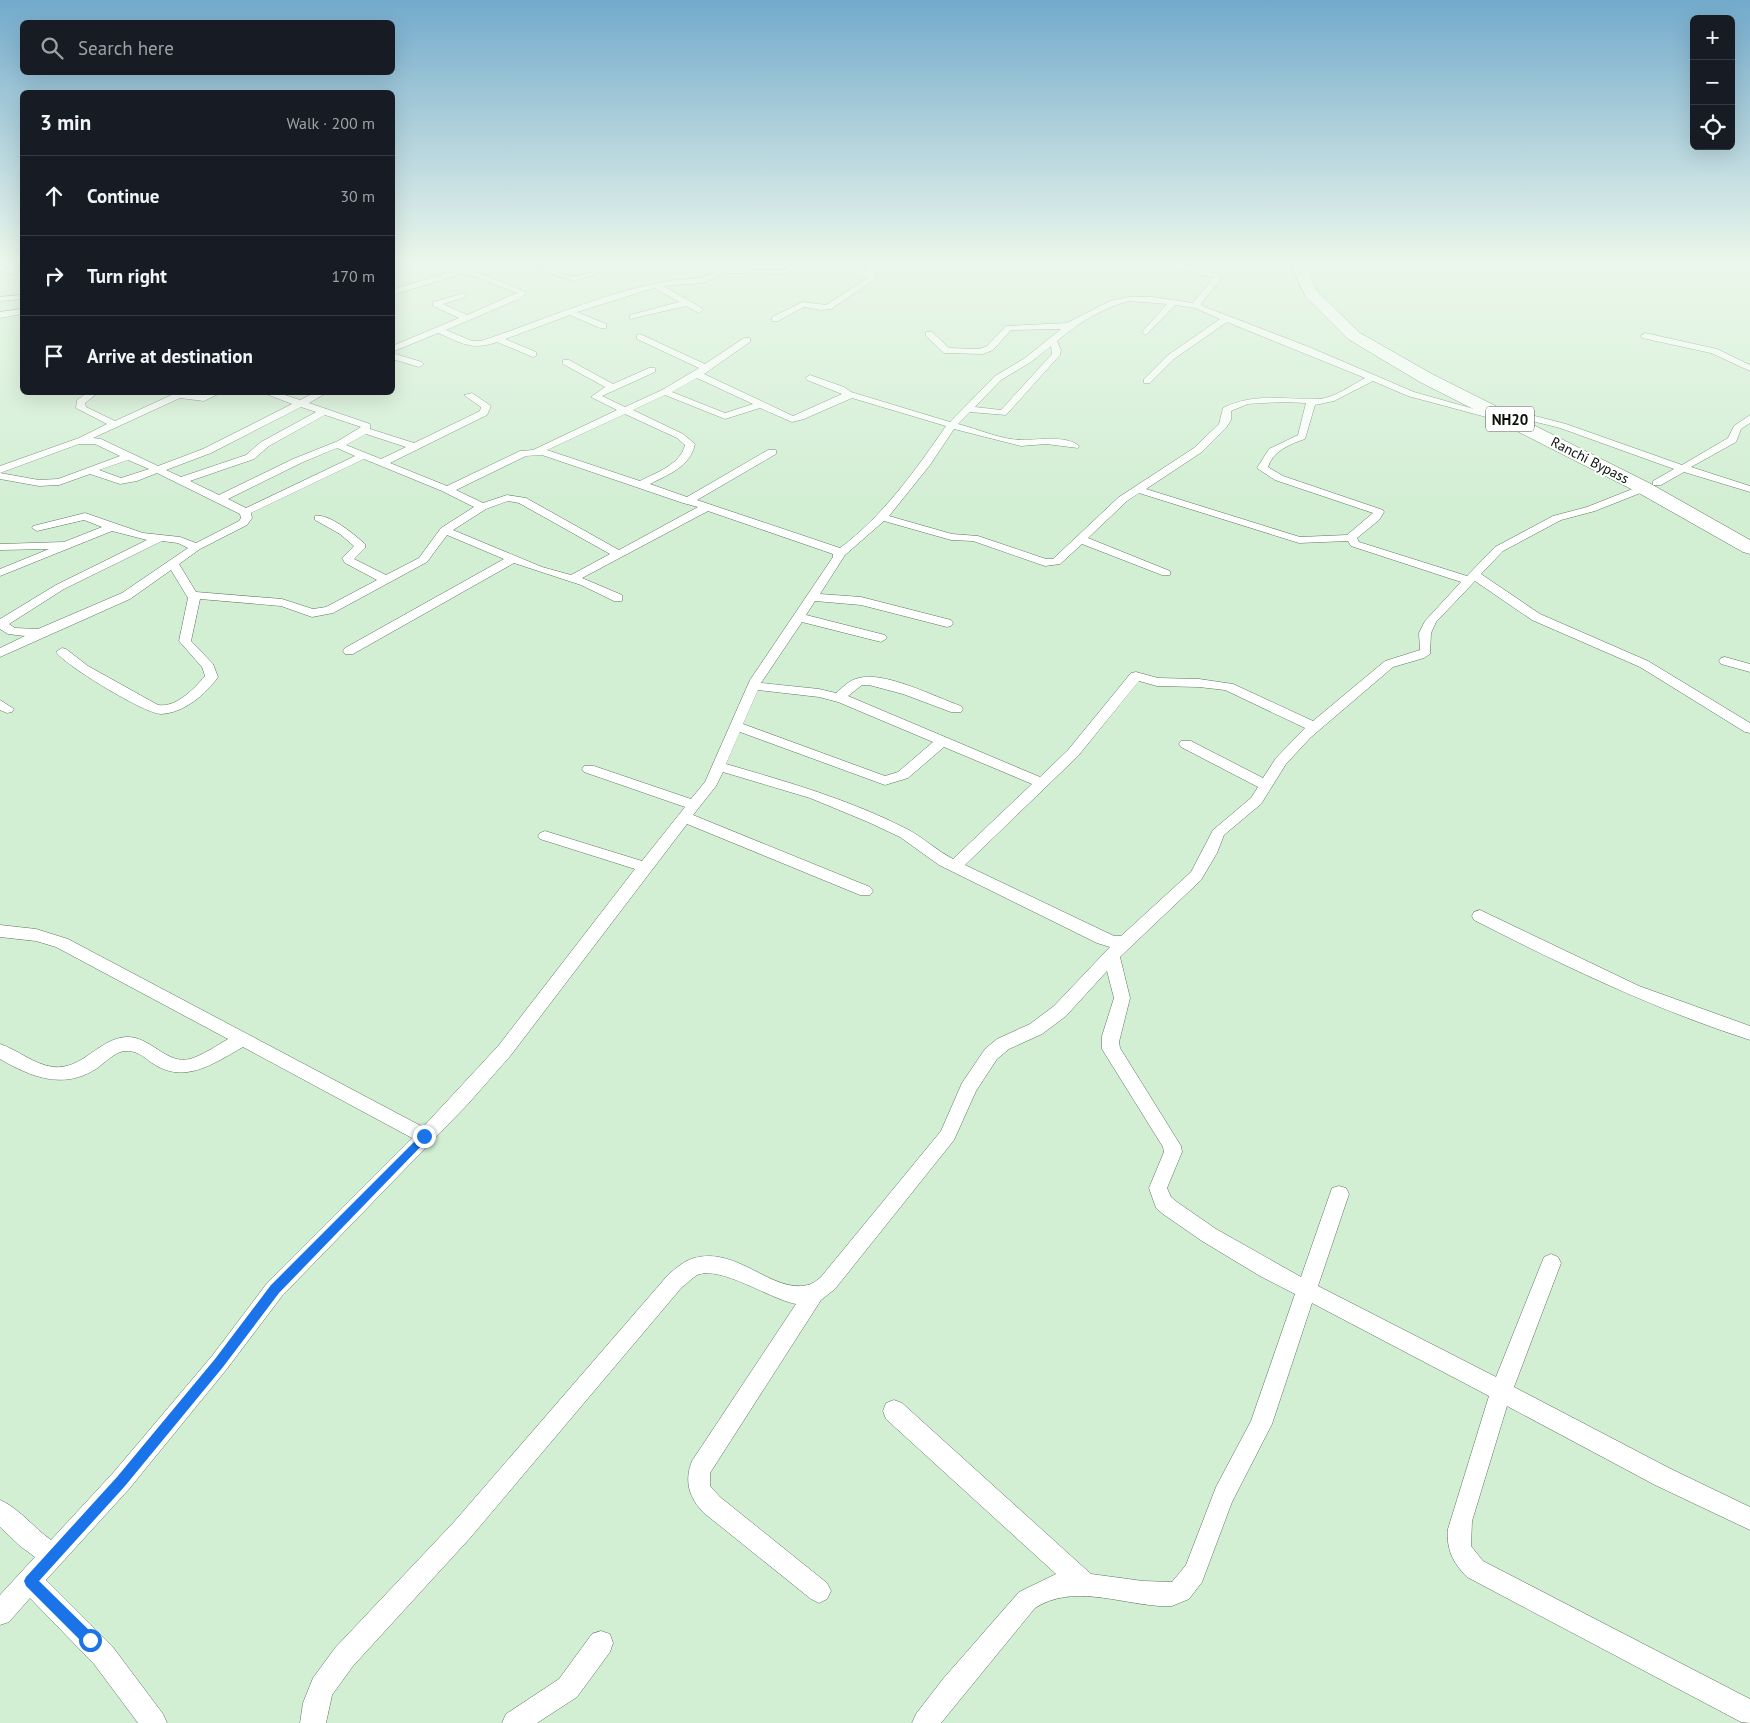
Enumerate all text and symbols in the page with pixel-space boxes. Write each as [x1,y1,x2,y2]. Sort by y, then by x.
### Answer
map controls [1690,15,1735,150]
button: + [1690,15,1735,60]
search box [20,20,395,75]
icon: search [38,34,66,62]
text: Search here [78,36,174,60]
button: − [1690,60,1735,105]
button: locate [1690,105,1735,150]
text: 3 min [40,109,91,136]
text: Walk · 200 m [286,113,375,133]
icon: ahead [40,182,68,210]
text: Continue [87,184,159,208]
text: 30 m [340,186,375,206]
icon: right [40,262,68,290]
text: Turn right [87,264,167,288]
text: 170 m [332,266,375,286]
icon: arrive [40,342,68,370]
text: Arrive at destination [87,344,253,368]
road number: NH20 [1486,406,1534,432]
street label: Ranchi Bypass [1548,433,1632,487]
route end [413,1125,436,1148]
route start [79,1629,102,1652]

